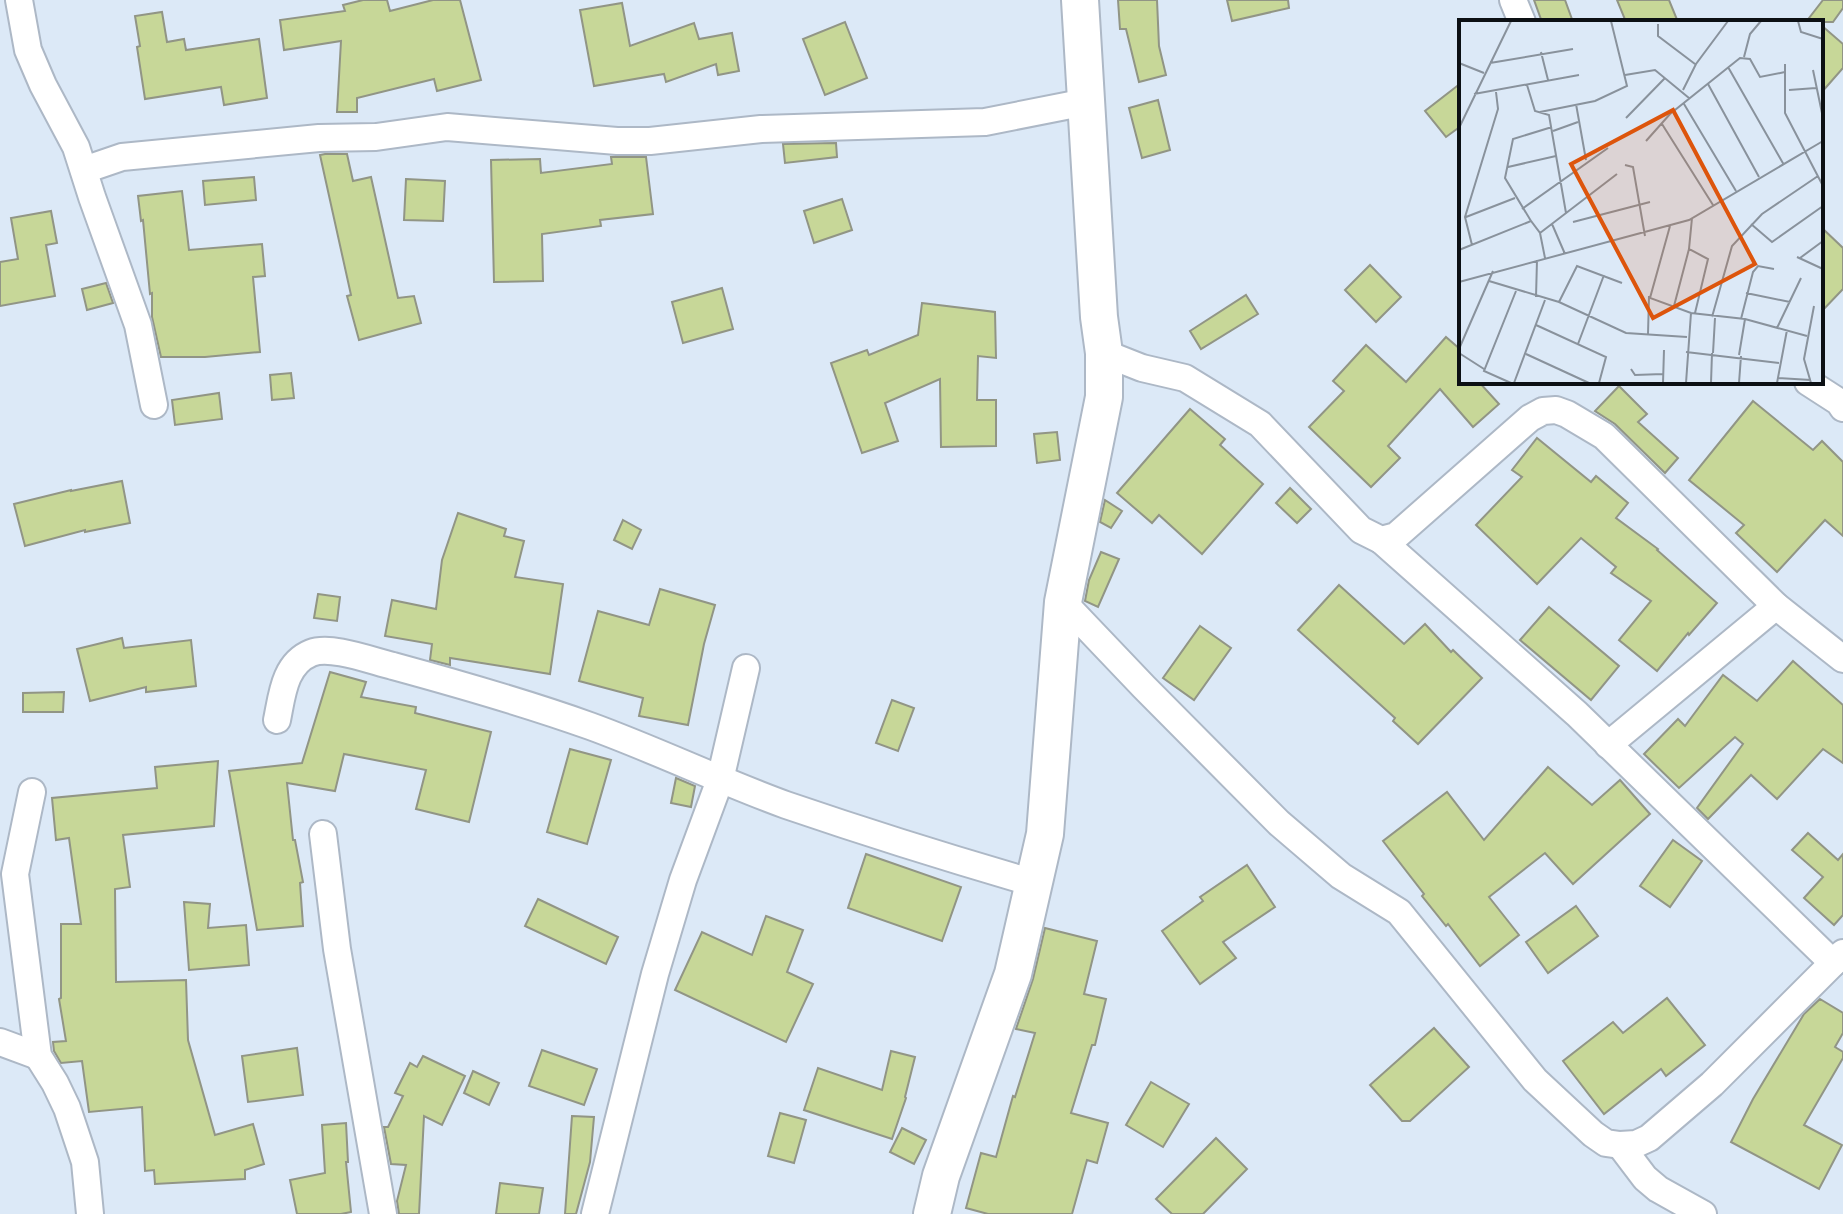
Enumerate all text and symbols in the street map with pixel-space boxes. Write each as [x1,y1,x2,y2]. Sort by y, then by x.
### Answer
inset map [1459,20,1823,384]

